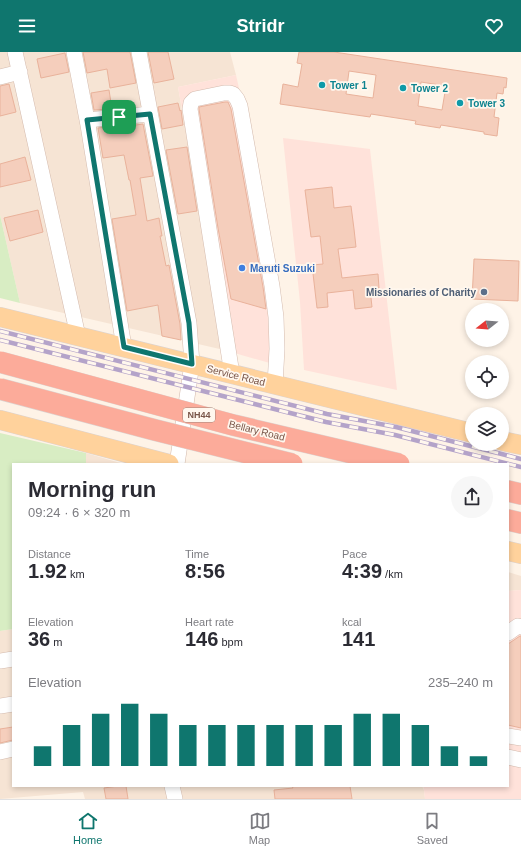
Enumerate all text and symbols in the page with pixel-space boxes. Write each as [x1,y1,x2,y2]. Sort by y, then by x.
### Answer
icon: menu [16,15,38,37]
icon: heart [483,15,505,37]
text: Stridr [236,16,285,36]
marker: Tower 1 [317,80,327,90]
place label: Tower 1 [330,80,367,91]
marker: Tower 2 [398,83,408,93]
place label: Tower 2 [411,83,448,94]
marker: Tower 3 [455,98,465,108]
place label: Tower 3 [468,98,505,109]
pin [102,100,136,134]
icon: arrive [108,106,130,128]
marker: Maruti Suzuki [237,263,247,273]
place label: Maruti Suzuki [250,263,315,274]
place label: Missionaries of Charity [366,287,476,298]
marker: Missionaries of Charity [479,287,489,297]
north arrow [465,303,509,347]
map controls [465,303,509,451]
button: locate [465,355,509,399]
street label: Service Road [205,363,266,388]
button: layers [465,407,509,451]
road number: NH44 [183,408,215,422]
street label: Bellary Road [228,418,286,443]
button: share [451,476,493,518]
text: Morning run [28,477,156,502]
text: 09:24 · 6 × 320 m [28,505,130,520]
text: Distance [28,548,71,560]
text: Time [185,548,209,560]
text: Pace [342,548,367,560]
text: 1.92 [28,560,67,582]
text: 8:56 [185,560,225,582]
text: 4:39 [342,560,382,582]
text: km [67,568,85,580]
text: /km [382,568,403,580]
text: Elevation [28,616,73,628]
text: Heart rate [185,616,234,628]
text: kcal [342,616,362,628]
text: 36 [28,628,50,650]
text: 146 [185,628,218,650]
text: 141 [342,628,375,650]
text: m [50,636,62,648]
text: bpm [218,636,243,648]
text: Elevation [28,675,81,690]
text: 235–240 m [428,675,493,690]
tab: Home [73,810,102,846]
tab: Map [249,810,271,846]
tab: Saved [417,810,448,846]

